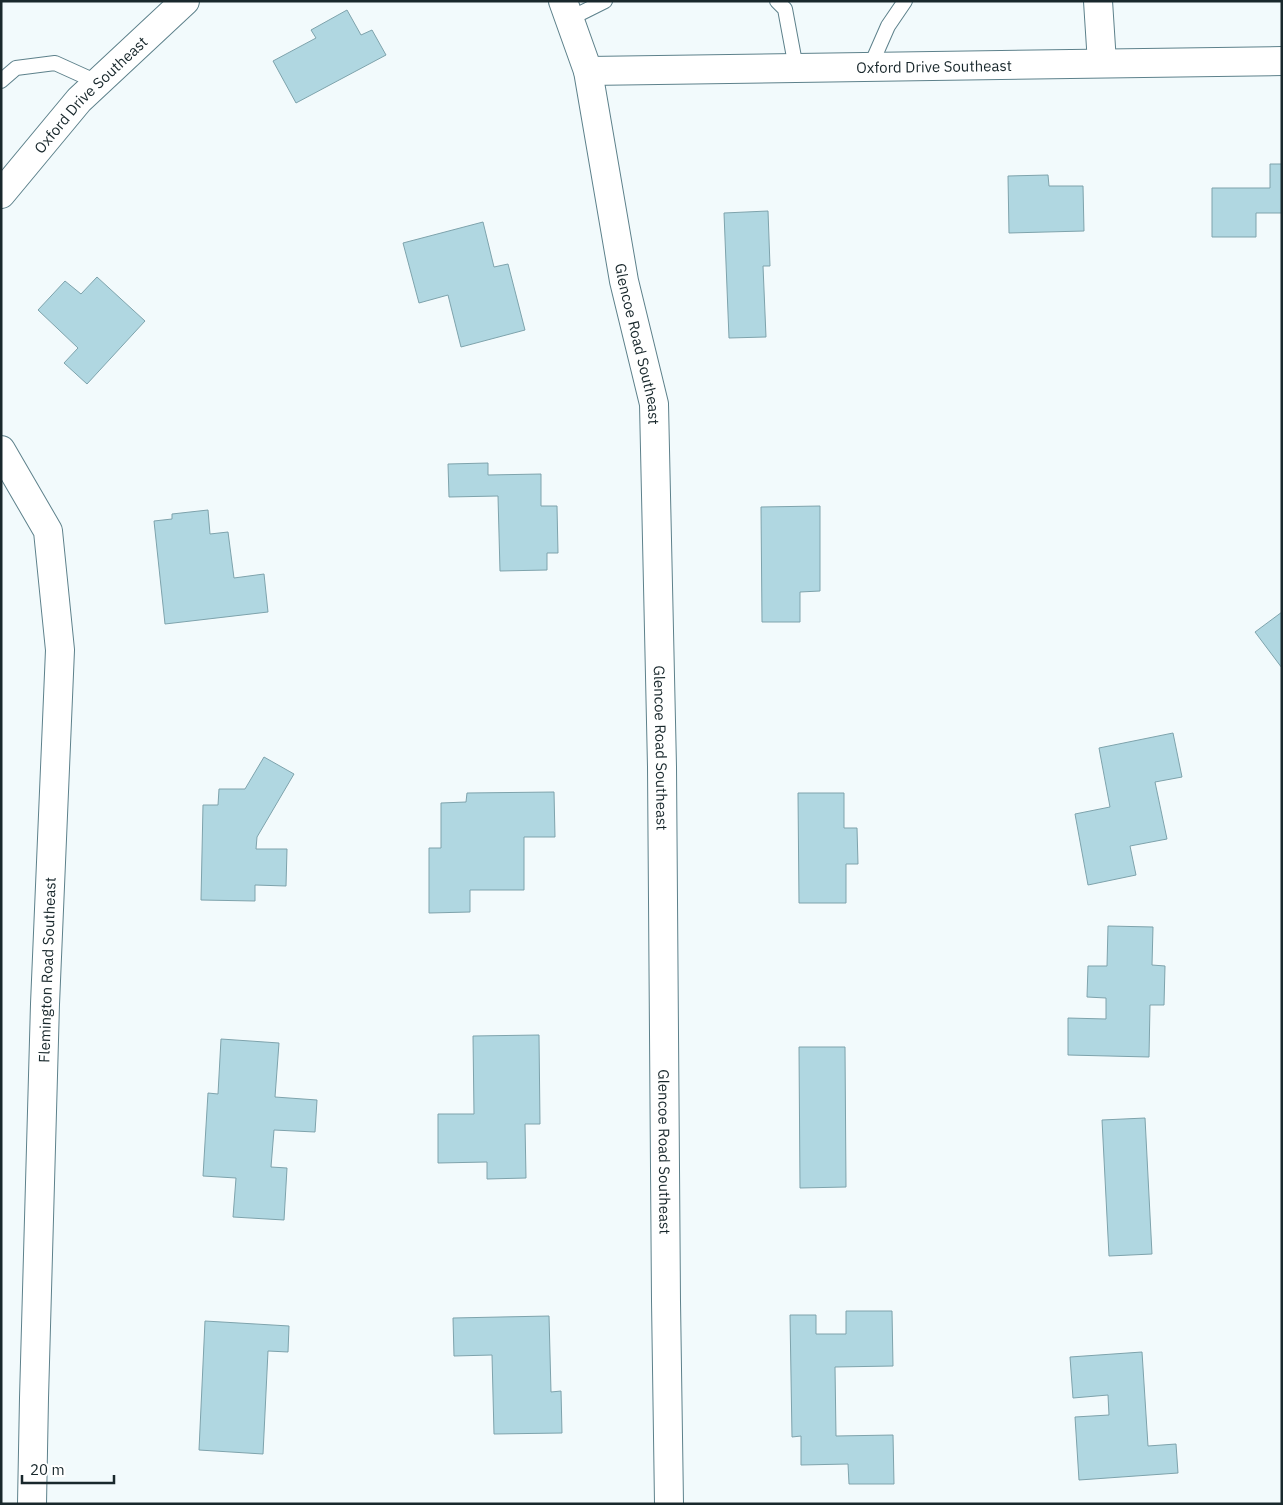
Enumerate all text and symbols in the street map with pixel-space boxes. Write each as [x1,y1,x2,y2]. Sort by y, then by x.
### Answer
street label: Oxford Drive Southeast [30,32,151,157]
street label: Oxford Drive Southeast [856,55,1012,77]
street label: Glencoe Road Southeast [612,262,664,425]
street label: Glencoe Road Southeast [650,665,672,831]
street label: Flemington Road Southeast [34,877,60,1063]
street label: Glencoe Road Southeast [655,1069,675,1235]
scale bar [22,1452,115,1484]
text: 20 m [30,1460,65,1479]

